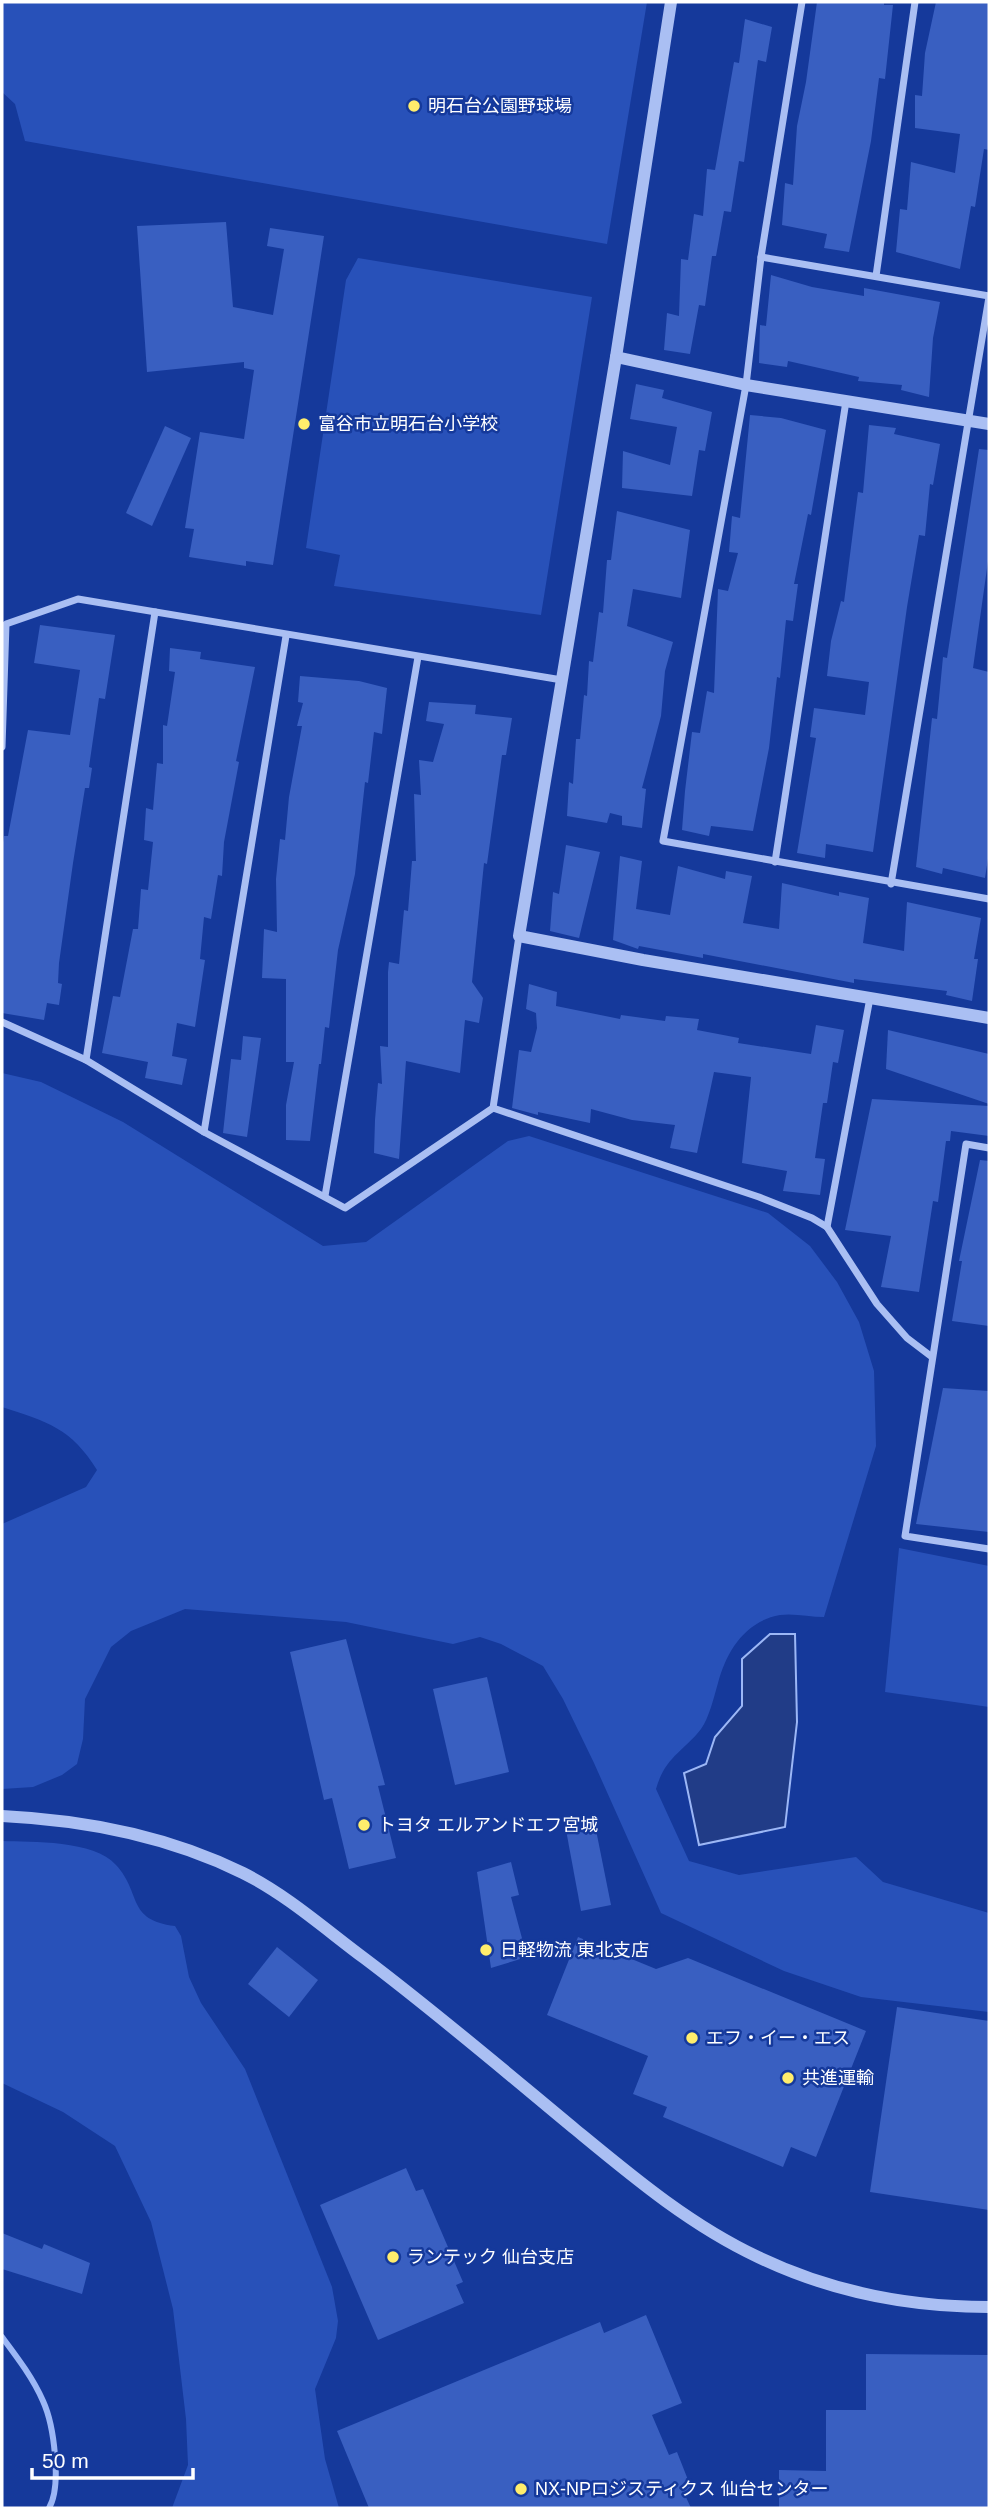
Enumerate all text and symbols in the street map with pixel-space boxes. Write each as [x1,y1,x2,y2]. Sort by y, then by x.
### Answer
place label: 明石台公園野球場 [428,96,572,116]
marker: 明石台公園野球場 [406,98,422,114]
place label: 富谷市立明石台小学校 [318,414,498,434]
marker: 富谷市立明石台小学校 [296,416,312,432]
place label: トヨタ エルアンドエフ宮城 [378,1815,598,1835]
marker: トヨタ エルアンドエフ宮城 [356,1817,372,1833]
place label: 日軽物流 東北支店 [500,1940,649,1960]
marker: 日軽物流 東北支店 [478,1942,494,1958]
place label: エフ・イー・エス [706,2028,850,2048]
marker: エフ・イー・エス [684,2030,700,2046]
place label: 共進運輸 [802,2068,874,2088]
marker: 共進運輸 [780,2070,796,2086]
place label: ランテック 仙台支店 [407,2247,574,2267]
marker: ランテック 仙台支店 [385,2249,401,2265]
scale bar [32,2436,192,2480]
text: 50 m [42,2449,89,2472]
place label: NX-NPロジスティクス 仙台センター [535,2479,828,2499]
marker: NX-NPロジスティクス 仙台センター [513,2481,529,2497]

